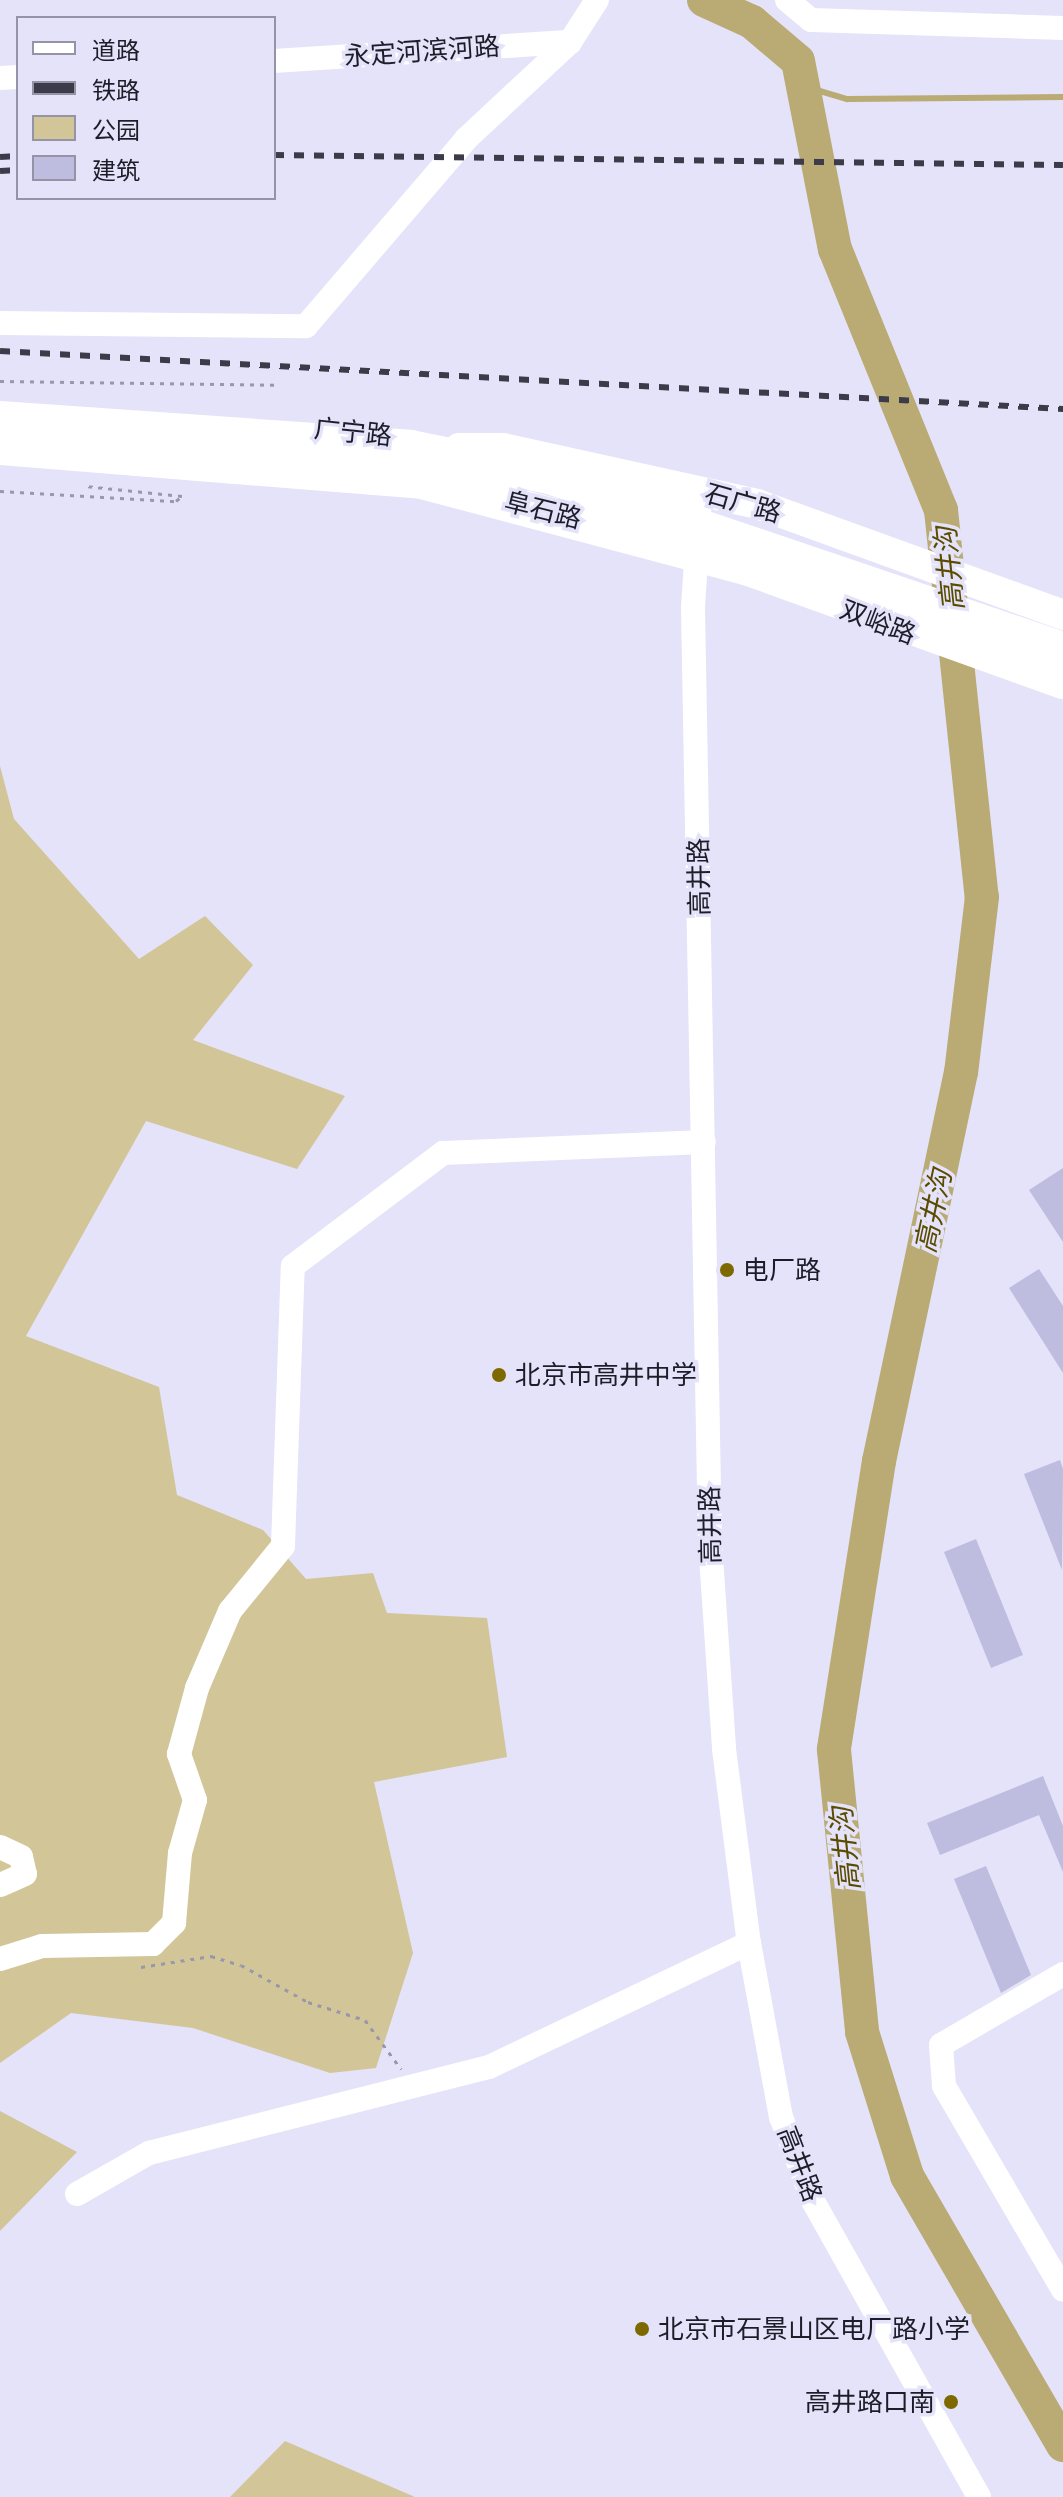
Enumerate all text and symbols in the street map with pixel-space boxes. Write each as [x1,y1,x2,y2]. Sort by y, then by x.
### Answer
legend [16,16,276,200]
street label: 永定河滨河路 [343,30,501,72]
text: 道路 [92,33,140,66]
text: 铁路 [92,73,140,106]
text: 公园 [92,113,140,146]
text: 建筑 [92,153,140,186]
street label: 广宁路 [313,412,393,452]
street label: 石广路 [701,477,785,529]
street label: 阜石路 [501,485,585,535]
water label: 高井沟 [927,525,969,613]
street label: 双峪路 [836,593,920,651]
street label: 高井路 [683,838,715,916]
water label: 高井沟 [907,1166,957,1256]
place label: 电厂路 [743,1254,821,1286]
marker: 电厂路 [718,1261,736,1279]
place label: 北京市高井中学 [515,1359,697,1391]
marker: 北京市高井中学 [490,1366,508,1384]
street label: 高井路 [694,1486,726,1564]
water label: 高井沟 [823,1805,865,1893]
street label: 高井路 [771,2122,829,2206]
place label: 北京市石景山区电厂路小学 [658,2313,970,2345]
marker: 北京市石景山区电厂路小学 [633,2320,651,2338]
place label: 高井路口南 [805,2386,935,2418]
marker: 高井路口南 [942,2393,960,2411]

